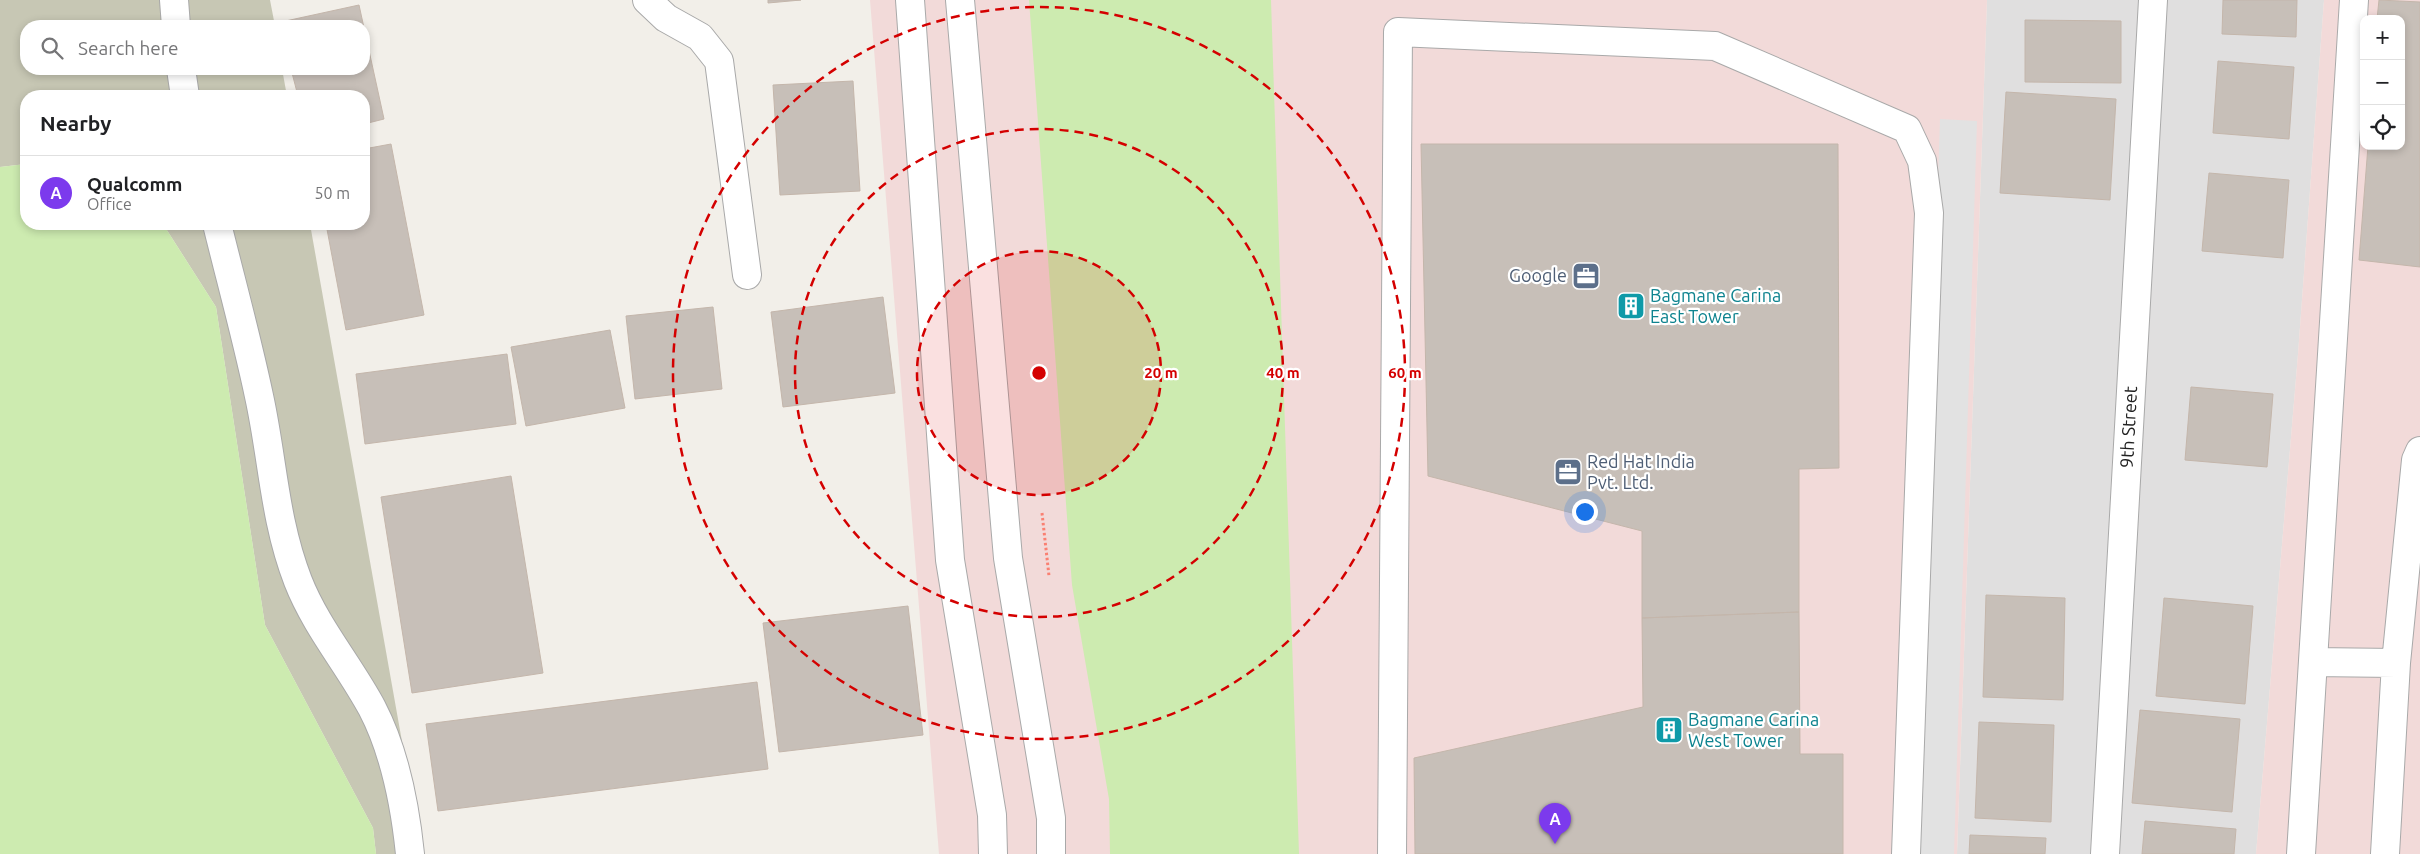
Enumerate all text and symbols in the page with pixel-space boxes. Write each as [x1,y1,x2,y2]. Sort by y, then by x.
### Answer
map controls [2360,15,2405,150]
button: + [2360,15,2405,60]
search box [20,20,370,75]
icon: search [38,34,66,62]
text: Search here [78,37,178,59]
button: − [2360,60,2405,105]
button: locate [2360,105,2405,150]
text: Nearby [40,111,111,135]
text: Qualcomm [87,173,182,195]
text: A [50,184,62,202]
text: 50 m [314,184,350,202]
text: Office [87,195,132,213]
office icon: Google [1571,261,1601,291]
place label: Google [1509,265,1567,285]
place label: Bagmane Carina East Tower [1650,285,1781,326]
building icon: Bagmane Carina East Tower [1616,291,1646,321]
centre of rings [1030,364,1048,382]
text: 20 m [1144,364,1178,381]
text: 40 m [1266,364,1300,381]
text: 60 m [1388,364,1422,381]
street label: 9th Street [2116,386,2140,468]
place label: Red Hat India Pvt. Ltd. [1587,451,1695,492]
office icon: Red Hat India Pvt. Ltd. [1553,457,1583,487]
your location [1572,499,1598,525]
place label: Bagmane Carina West Tower [1688,709,1819,750]
building icon: Bagmane Carina West Tower [1654,715,1684,745]
pin: A [1539,803,1571,844]

